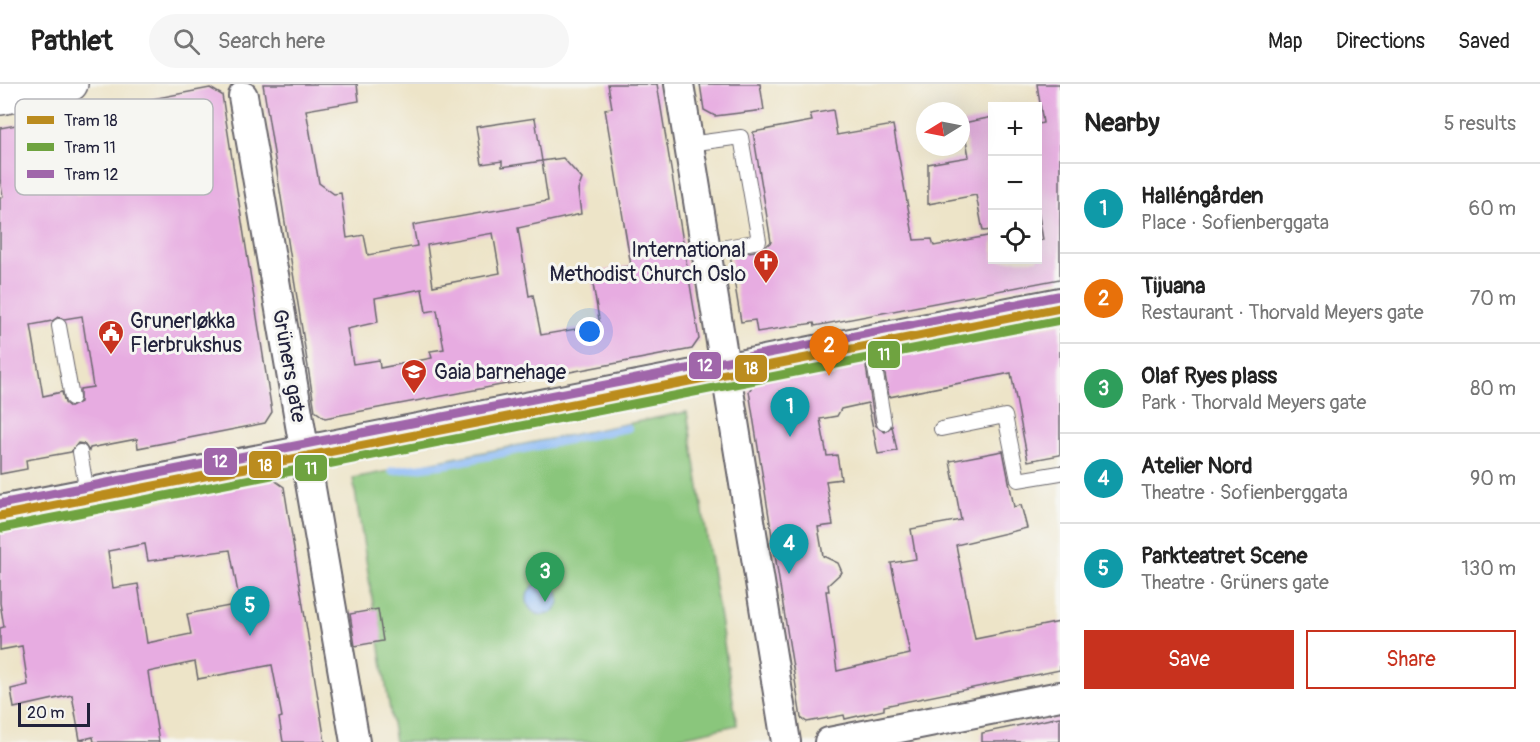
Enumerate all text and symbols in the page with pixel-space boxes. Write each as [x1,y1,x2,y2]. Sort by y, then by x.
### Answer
search box [149,14,569,68]
text: Pathlet [30,24,113,59]
icon: search [170,25,203,58]
text: Search here [218,27,325,55]
text: Map [1268,28,1303,55]
text: Directions [1336,28,1425,55]
text: Saved [1458,28,1510,55]
legend [15,99,213,195]
north arrow [916,102,970,156]
map controls [988,102,1042,264]
button: + [988,102,1042,156]
text: Nearby [1084,107,1160,139]
text: Tram 18 [64,111,118,131]
text: 5 results [1444,111,1516,136]
text: Tram 11 [64,138,116,158]
button: − [988,156,1042,210]
text: Tram 12 [64,165,118,185]
text: Halléngården [1141,182,1264,210]
text: 1 [1100,196,1107,221]
text: 60 m [1469,196,1516,221]
button: locate [988,210,1042,264]
text: Place · Sofienberggata [1141,210,1329,235]
place label: International Methodist Church Oslo [550,237,746,288]
church icon: International Methodist Church Oslo [751,247,781,285]
text: Tijuana [1141,272,1206,300]
text: 2 [1098,286,1109,311]
text: 70 m [1470,286,1516,311]
text: Restaurant · Thorvald Meyers gate [1141,300,1424,325]
street label: Grüners gate [266,307,312,425]
place label: Grunerløkka Flerbrukshus [130,308,242,359]
your location [575,317,604,346]
public building icon: Grunerløkka Flerbrukshus [96,318,126,356]
pin: 2 [810,326,848,376]
line badge: 11 [867,340,901,369]
text: 11 [878,345,890,365]
line badge: 12 [688,351,722,380]
line badge: 18 [734,354,768,383]
text: 12 [697,356,713,376]
school or university icon: Gaia barnehage [399,357,429,395]
place label: Gaia barnehage [434,359,567,386]
text: 18 [744,359,758,379]
text: Olaf Ryes plass [1141,362,1277,390]
text: 3 [1098,376,1109,401]
text: 80 m [1470,376,1516,401]
pin: 1 [770,388,810,437]
text: Park · Thorvald Meyers gate [1141,390,1366,415]
line badge: 12 [203,447,238,476]
line badge: 18 [248,450,282,479]
text: 12 [212,452,228,472]
text: Atelier Nord [1141,452,1253,480]
line badge: 11 [294,454,328,482]
text: 18 [258,456,272,476]
text: 11 [305,459,317,479]
text: 4 [1098,466,1109,491]
text: 90 m [1470,466,1516,491]
text: Theatre · Sofienberggata [1141,480,1348,505]
pin: 4 [770,524,808,574]
text: Parkteatret Scene [1141,542,1307,570]
pin: 3 [526,552,564,602]
text: 5 [1098,556,1109,581]
text: 130 m [1461,556,1516,581]
text: Theatre · Grüners gate [1141,570,1329,595]
pin: 5 [230,586,270,636]
button: Save [1084,630,1294,689]
button: Share [1306,630,1516,689]
scale bar [18,700,90,728]
text: 20 m [27,703,65,723]

